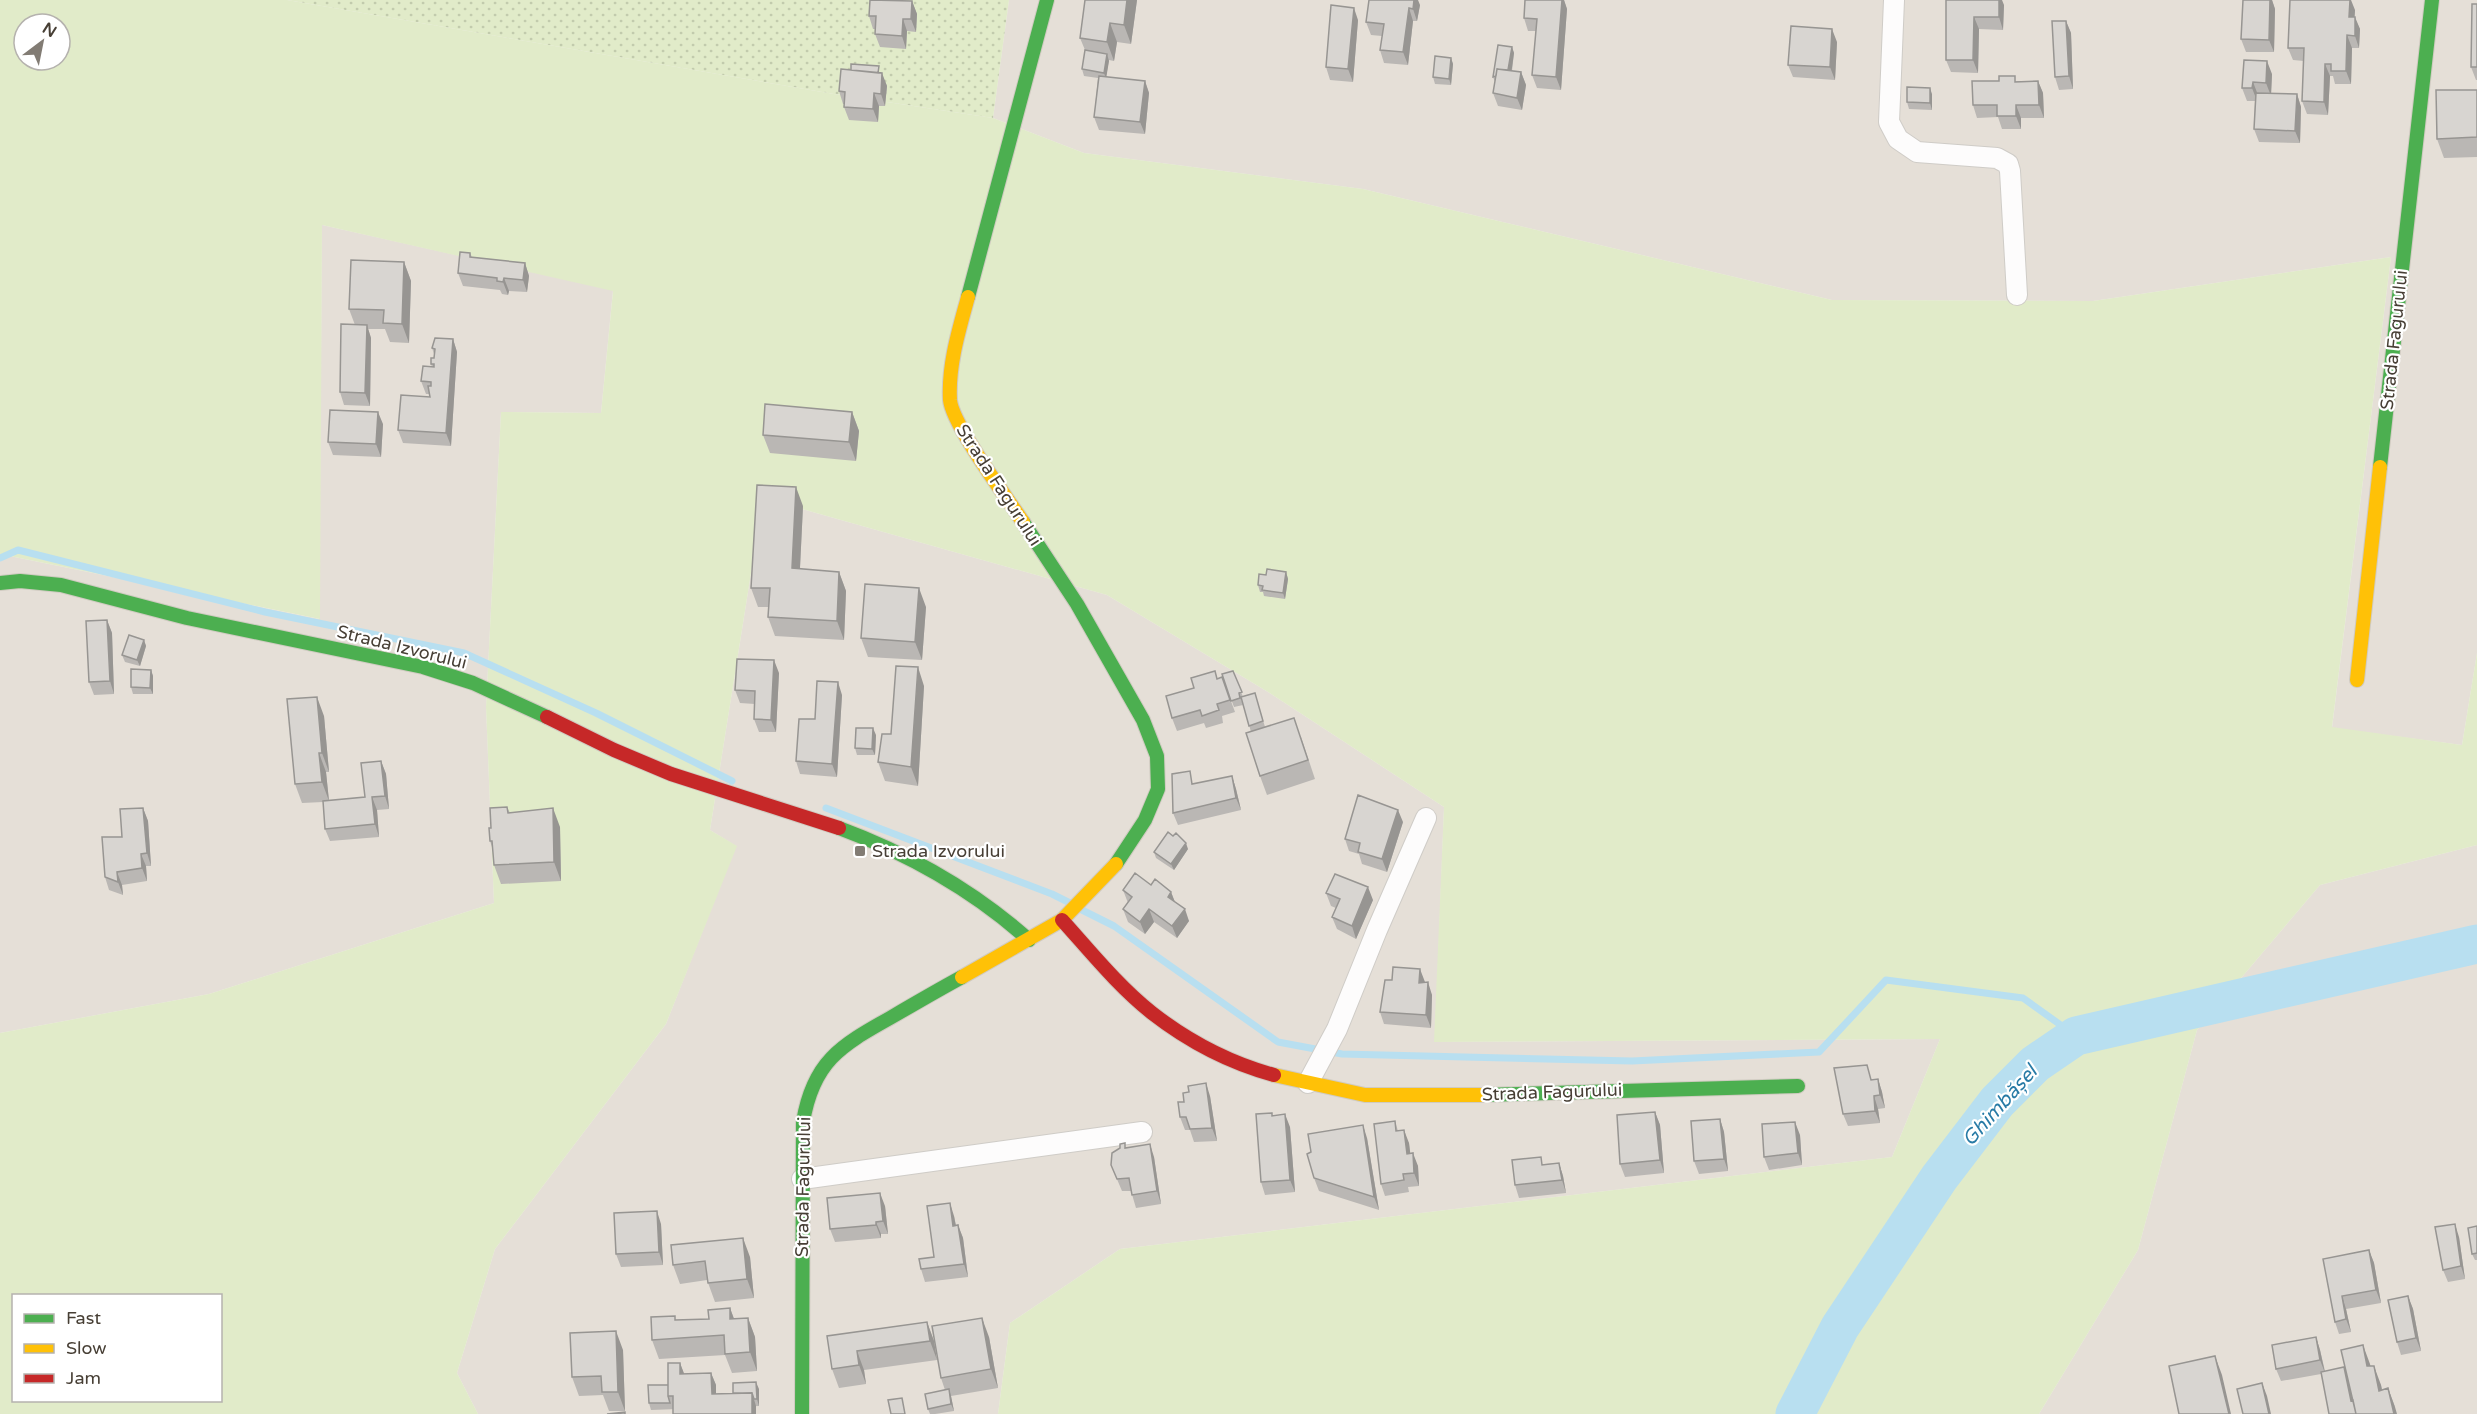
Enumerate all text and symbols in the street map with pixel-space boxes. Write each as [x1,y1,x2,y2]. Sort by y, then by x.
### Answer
north arrow [12,12,72,72]
text: N [39,18,60,42]
street label: Strada Fagurului [2376,269,2412,411]
street label: Strada Fagurului [952,420,1046,550]
street label: Strada Izvorului [335,620,469,674]
place label: Strada Izvorului [872,840,1005,862]
marker: Strada Izvorului [853,844,867,858]
water label: Ghimbășel [1957,1059,2044,1151]
street label: Strada Fagurului [1481,1079,1623,1105]
street label: Strada Fagurului [791,1117,815,1257]
legend [12,1294,222,1402]
text: Fast [66,1307,101,1329]
text: Slow [66,1337,107,1359]
text: Jam [66,1367,101,1389]

